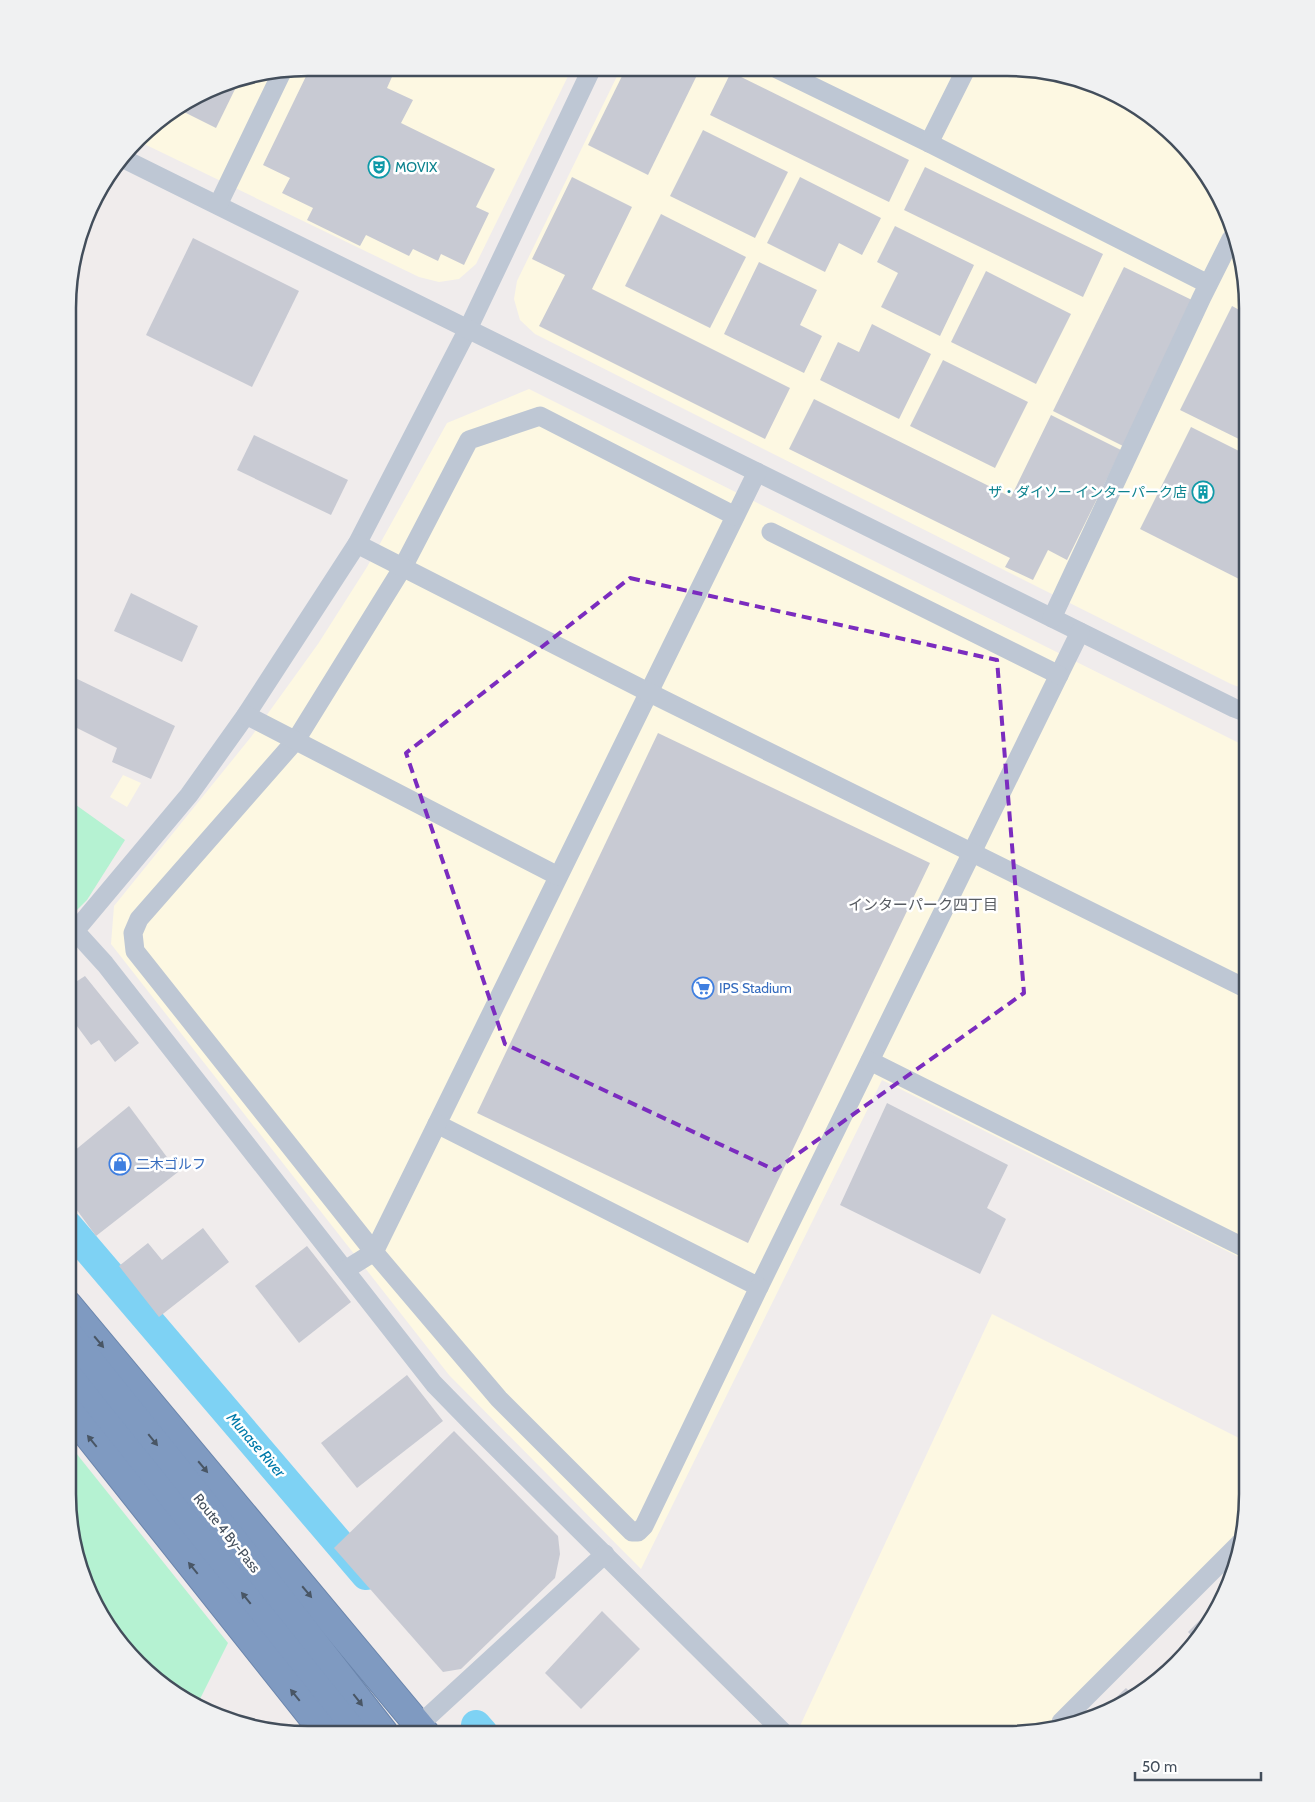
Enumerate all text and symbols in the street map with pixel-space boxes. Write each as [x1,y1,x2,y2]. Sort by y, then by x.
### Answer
theatre icon: MOVIX [367,155,391,179]
place label: MOVIX [395,158,438,176]
building icon: ザ・ダイソー インターパーク店 [1191,480,1215,504]
place label: ザ・ダイソー インターパーク店 [988,483,1187,501]
district label: インターパーク四丁目 [848,896,998,914]
supermarket icon: IPS Stadium [691,976,715,1000]
place label: IPS Stadium [719,979,792,997]
shop icon: 二木ゴルフ [108,1152,132,1176]
place label: 二木ゴルフ [136,1155,206,1173]
one-way arrow [93,1336,105,1348]
water label: Munase River [222,1408,290,1482]
one-way arrow [148,1433,159,1446]
one-way arrow [87,1434,97,1448]
one-way arrow [198,1460,209,1473]
street label: Route 4 By-Pass [190,1490,265,1576]
one-way arrow [188,1562,199,1575]
one-way arrow [302,1585,313,1598]
one-way arrow [241,1592,252,1605]
one-way arrow [289,1688,300,1701]
one-way arrow [353,1693,364,1706]
scale bar [1135,1750,1261,1782]
text: 50 m [1142,1758,1177,1776]

